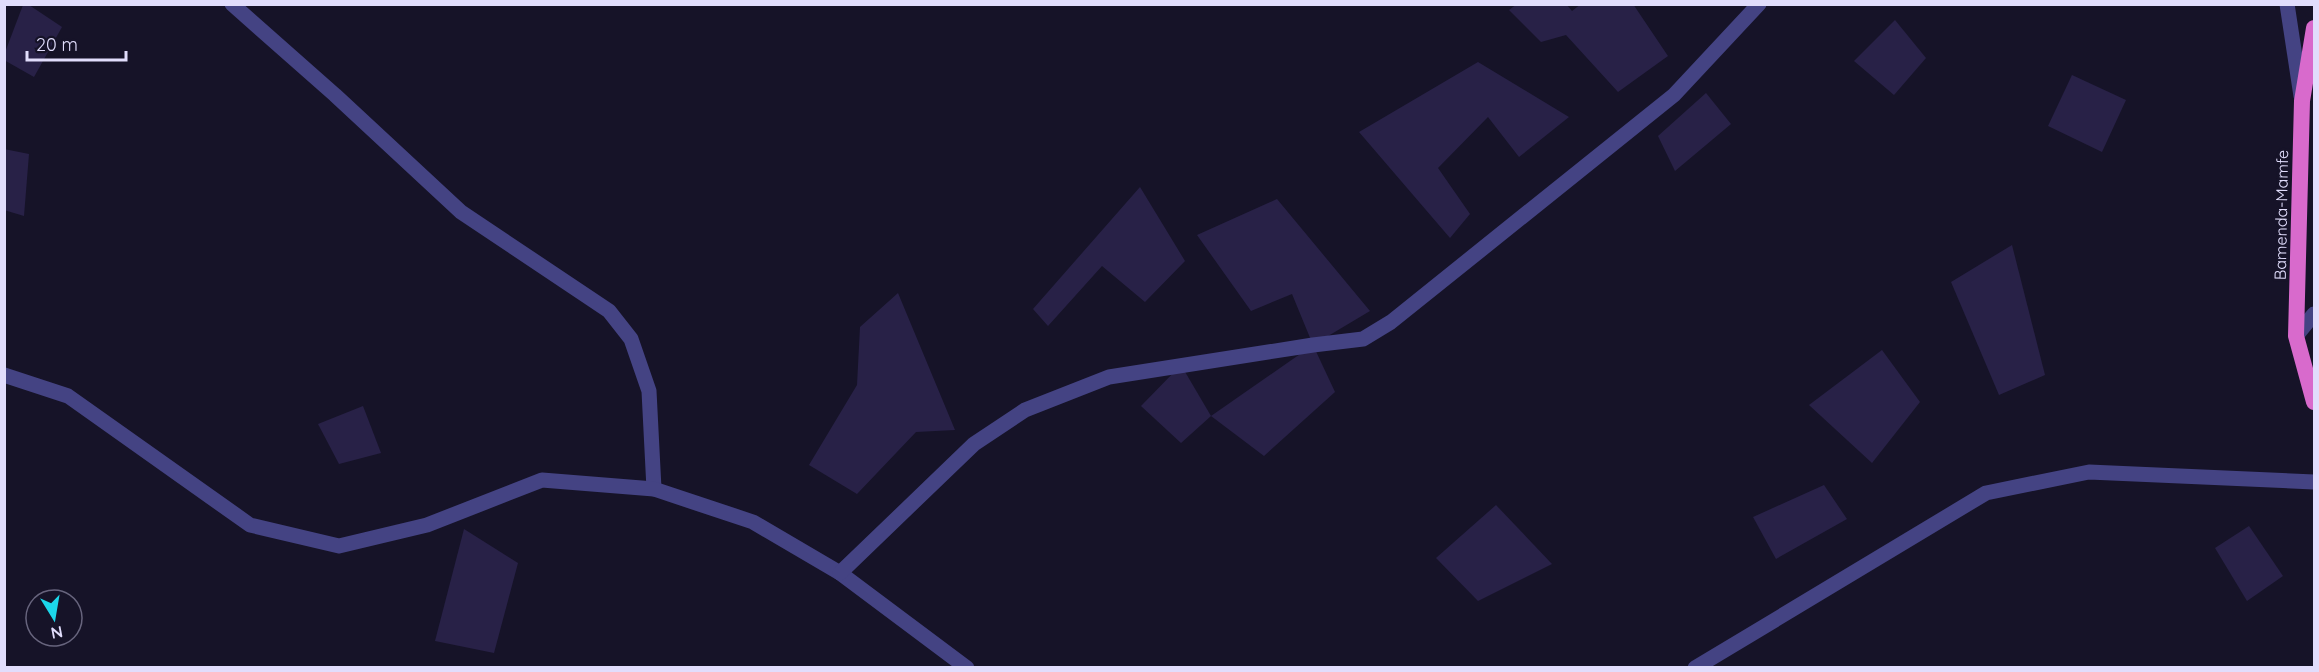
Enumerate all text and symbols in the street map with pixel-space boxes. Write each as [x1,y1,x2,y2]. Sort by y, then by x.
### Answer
scale bar [27,24,126,62]
text: 20 m [36,33,78,56]
street label: Bamenda-Mamfe [2270,150,2292,280]
north arrow [24,588,84,648]
text: N [49,622,65,644]

